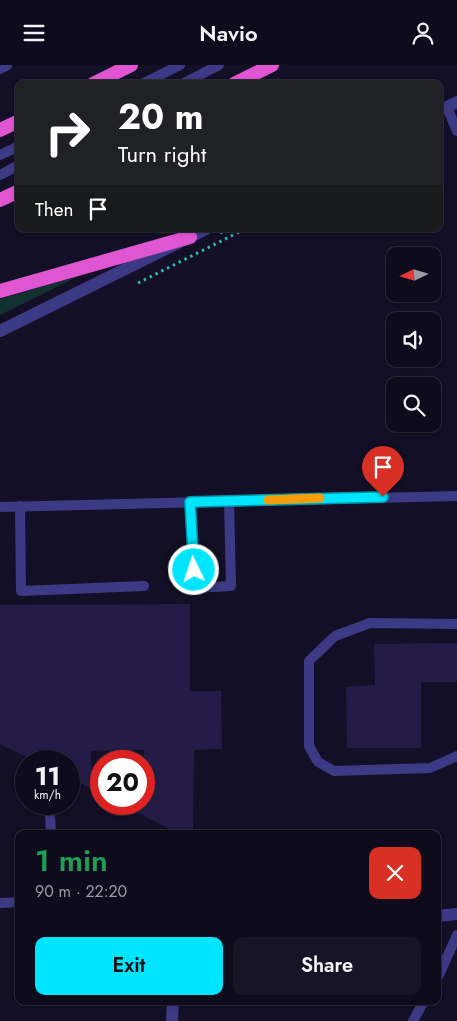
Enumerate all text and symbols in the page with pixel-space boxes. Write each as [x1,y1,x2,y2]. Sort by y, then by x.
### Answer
text: Navio [199,17,258,49]
icon: menu [20,19,48,47]
icon: person [409,19,437,47]
text: 20 m [118,92,203,142]
icon: right [35,100,100,165]
text: Turn right [118,138,206,170]
icon: arrive [84,195,112,223]
text: Then [35,196,74,223]
north arrow [386,247,441,303]
map controls [386,247,441,432]
button: sound [386,312,441,367]
button: search [386,377,441,432]
pin [362,446,404,497]
icon: arrive [369,453,397,481]
position arrow [167,543,219,595]
speed limit sign: 20 [90,750,155,815]
text: 11 [35,758,60,794]
text: km/h [34,786,61,804]
text: 1 min [35,839,108,882]
button: close [369,847,421,899]
text: 90 m · 22:20 [35,880,127,903]
button: Exit [35,937,223,995]
button: Share [233,937,421,995]

